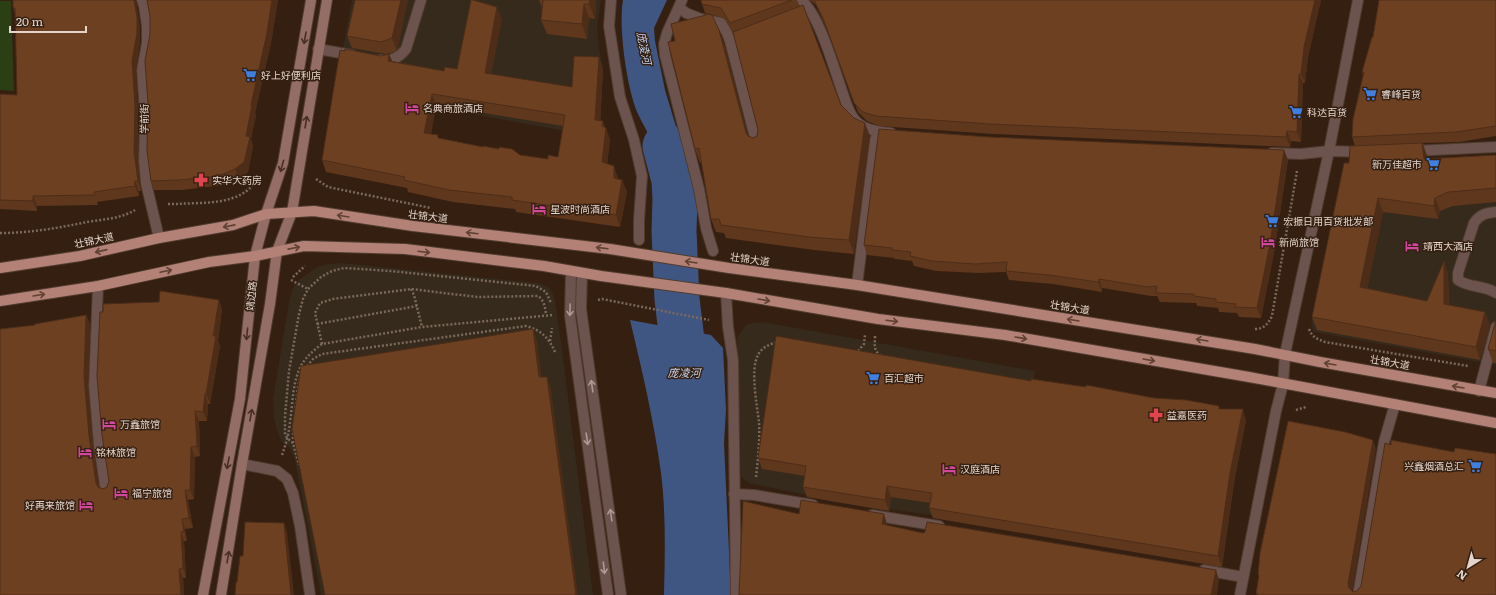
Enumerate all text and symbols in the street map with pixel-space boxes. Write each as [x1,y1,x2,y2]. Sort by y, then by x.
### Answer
scale bar [10,8,86,34]
text: 20 m [16,12,43,30]
water label: 庞凌河 [634,30,657,68]
one-way arrow [301,32,309,45]
supermarket icon: 好上好便利店 [242,67,258,83]
place label: 好上好便利店 [261,67,321,82]
supermarket icon: 睿峰百货 [1362,86,1378,102]
place label: 睿峰百货 [1381,86,1421,101]
hotel icon: 名典商旅酒店 [404,100,420,116]
place label: 名典商旅酒店 [423,100,483,115]
street label: 学前街 [136,104,151,134]
supermarket icon: 科达百货 [1288,104,1304,120]
place label: 科达百货 [1307,104,1347,119]
one-way arrow [303,116,311,129]
place label: 新万佳超市 [1372,156,1422,171]
supermarket icon: 新万佳超市 [1425,156,1441,172]
one-way arrow [278,160,285,173]
pharmacy icon: 实华大药房 [193,172,209,188]
place label: 实华大药房 [212,172,262,187]
hotel icon: 星波时尚酒店 [531,201,547,217]
place label: 星波时尚酒店 [550,201,610,216]
street label: 壮锦大道 [407,206,449,225]
one-way arrow [337,212,350,220]
supermarket icon: 宏振日用百货批发部 [1264,213,1280,229]
place label: 宏振日用百货批发部 [1283,213,1373,228]
one-way arrow [223,222,236,230]
street label: 壮锦大道 [73,228,115,251]
one-way arrow [466,229,479,237]
hotel icon: 新尚旅馆 [1260,234,1276,250]
place label: 新尚旅馆 [1279,234,1319,249]
hotel icon: 靖西大酒店 [1404,238,1420,254]
place label: 靖西大酒店 [1423,238,1473,253]
one-way arrow [287,243,300,251]
one-way arrow [595,244,608,252]
one-way arrow [95,248,108,256]
one-way arrow [417,248,430,256]
street label: 壮锦大道 [729,248,771,269]
one-way arrow [685,258,698,266]
one-way arrow [159,267,172,275]
street label: 靖边路 [241,280,260,312]
one-way arrow [32,291,45,299]
one-way arrow [757,296,770,304]
street label: 壮锦大道 [1049,296,1091,317]
one-way arrow [566,303,574,316]
one-way arrow [1067,316,1080,324]
one-way arrow [885,317,898,325]
one-way arrow [243,327,251,340]
one-way arrow [1014,334,1027,342]
one-way arrow [1196,336,1209,344]
street label: 壮锦大道 [1369,351,1411,372]
one-way arrow [1142,356,1155,364]
one-way arrow [1324,359,1337,367]
water label: 庞凌河 [668,364,702,380]
supermarket icon: 百汇超市 [865,370,881,386]
place label: 百汇超市 [884,370,924,385]
one-way arrow [588,380,596,393]
one-way arrow [1451,383,1464,391]
pharmacy icon: 益嘉医药 [1148,407,1164,423]
place label: 益嘉医药 [1167,407,1207,422]
one-way arrow [248,408,256,421]
hotel icon: 万鑫旅馆 [101,416,117,432]
place label: 万鑫旅馆 [120,416,160,431]
one-way arrow [583,432,591,445]
hotel icon: 铭林旅馆 [77,444,93,460]
place label: 铭林旅馆 [96,444,136,459]
one-way arrow [224,456,232,469]
place label: 兴鑫烟酒总汇 [1404,458,1464,473]
supermarket icon: 兴鑫烟酒总汇 [1467,458,1483,474]
hotel icon: 汉庭酒店 [941,461,957,477]
place label: 汉庭酒店 [960,461,1000,476]
hotel icon: 福宁旅馆 [113,485,129,501]
place label: 福宁旅馆 [132,485,172,500]
place label: 好再来旅馆 [25,497,75,512]
hotel icon: 好再来旅馆 [78,497,94,513]
one-way arrow [607,509,614,522]
north arrow [1448,547,1488,587]
one-way arrow [224,550,232,563]
one-way arrow [601,561,608,574]
text: N [1453,567,1470,585]

